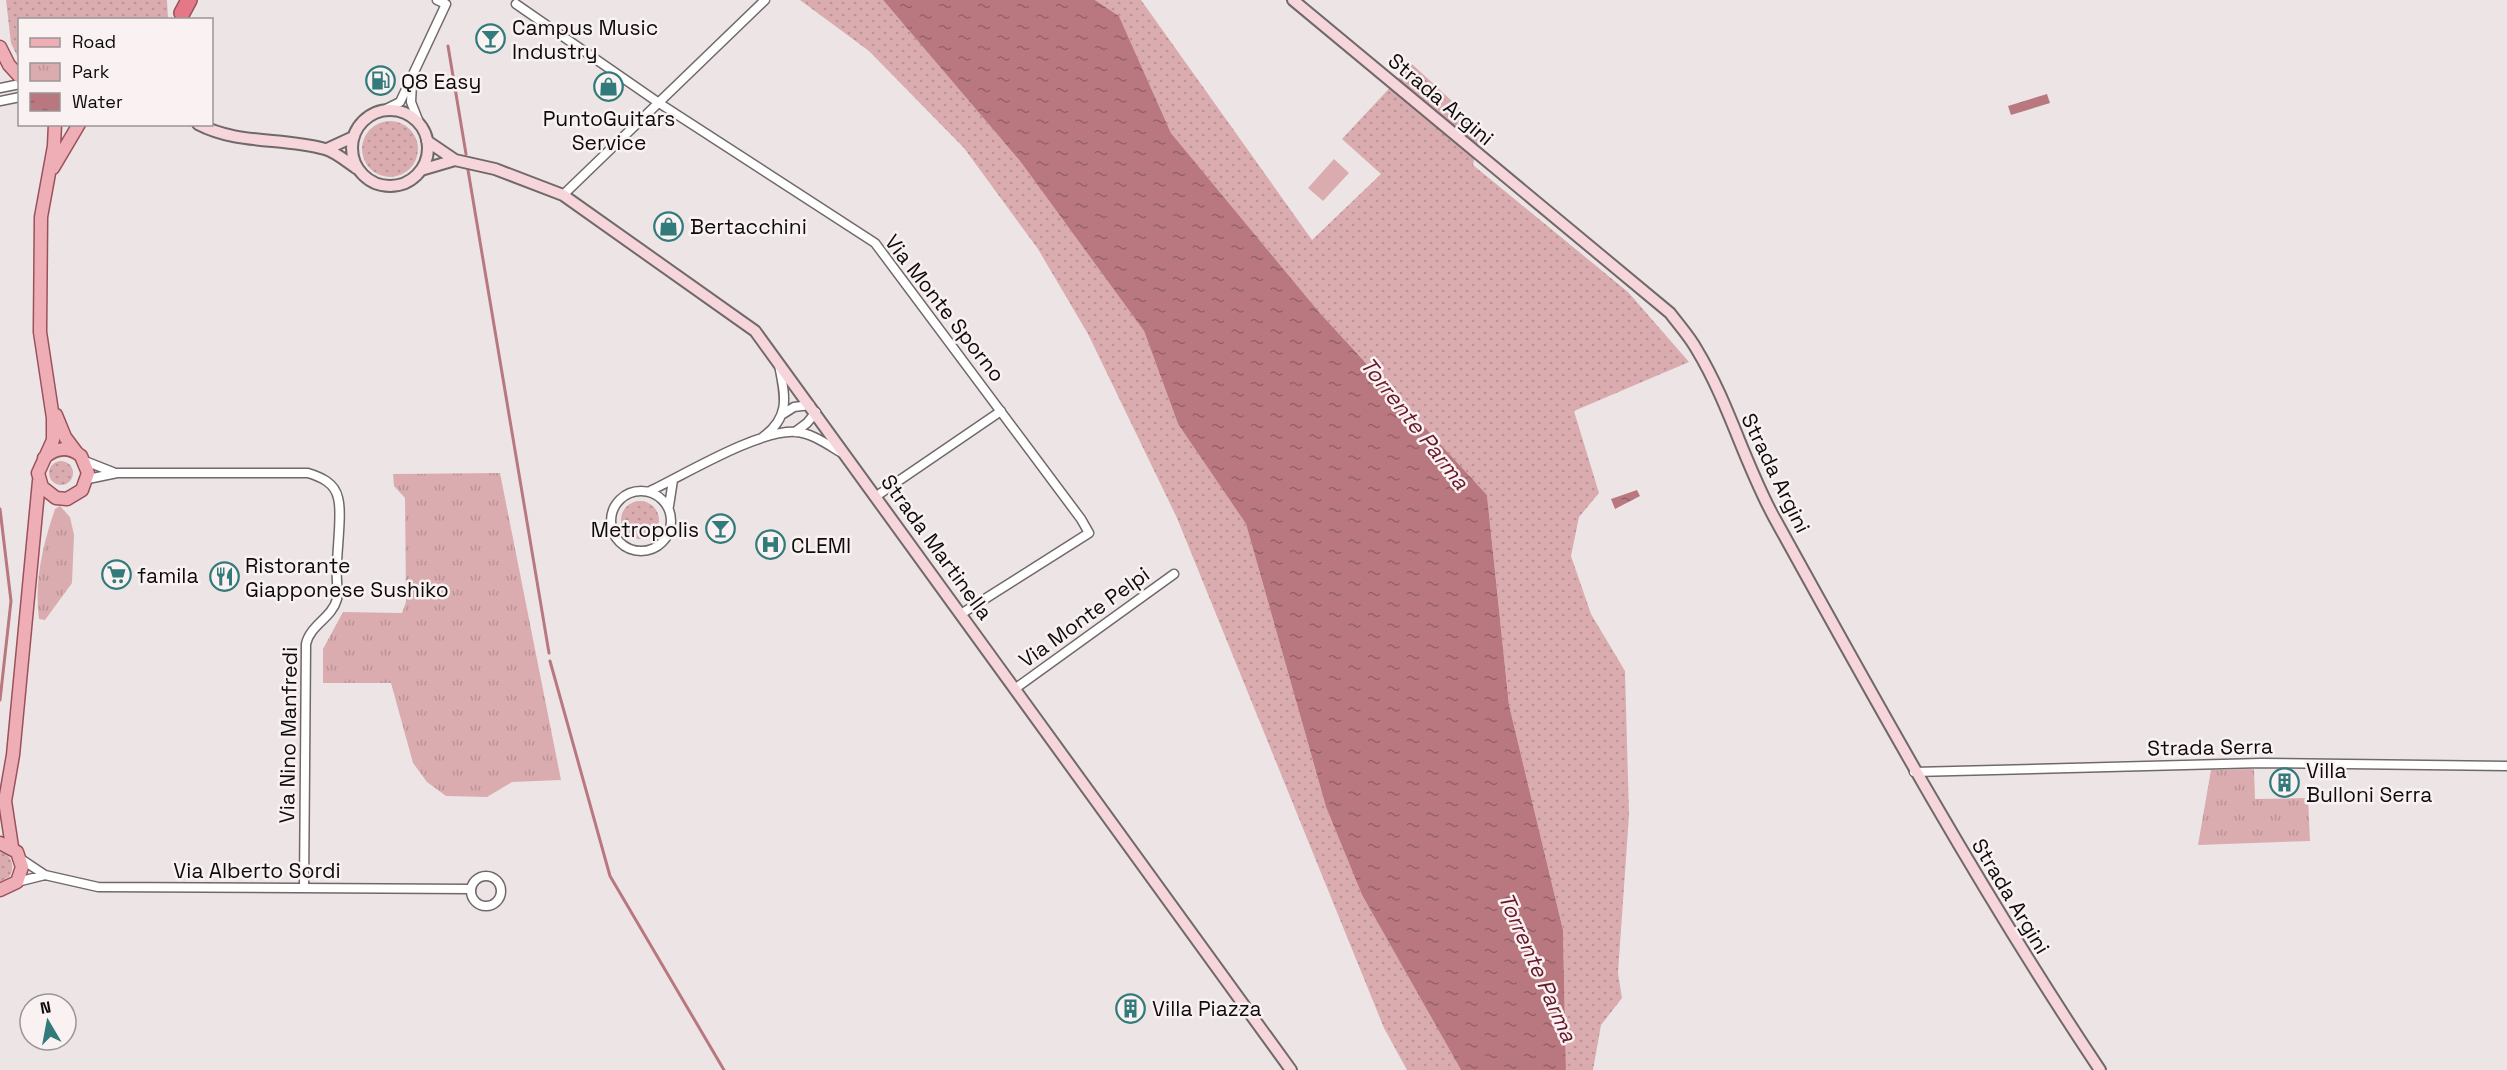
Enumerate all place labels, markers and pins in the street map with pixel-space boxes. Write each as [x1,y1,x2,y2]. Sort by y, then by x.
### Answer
place label: Campus Music Industry [512,14,658,65]
bar icon: Campus Music Industry [475,23,507,55]
fuel station icon: Q8 Easy [364,65,396,97]
place label: Q8 Easy [401,68,481,95]
shop icon: PuntoGuitars Service [593,71,625,103]
place label: PuntoGuitars Service [543,105,675,156]
shop icon: Bertacchini [653,210,685,242]
place label: Bertacchini [690,213,807,240]
bar icon: Metropolis [704,513,736,545]
place label: Metropolis [591,516,699,543]
hospital icon: CLEMI [754,529,786,561]
place label: CLEMI [791,532,851,559]
place label: Ristorante Giapponese Sushiko [245,552,449,603]
supermarket icon: famila [100,559,132,591]
restaurant icon: Ristorante Giapponese Sushiko [208,561,240,593]
place label: famila [137,562,199,589]
place label: Villa Bulloni Serra [2306,757,2432,808]
building icon: Villa Bulloni Serra [2269,766,2301,798]
building icon: Villa Piazza [1115,992,1147,1024]
place label: Villa Piazza [1152,995,1262,1022]

